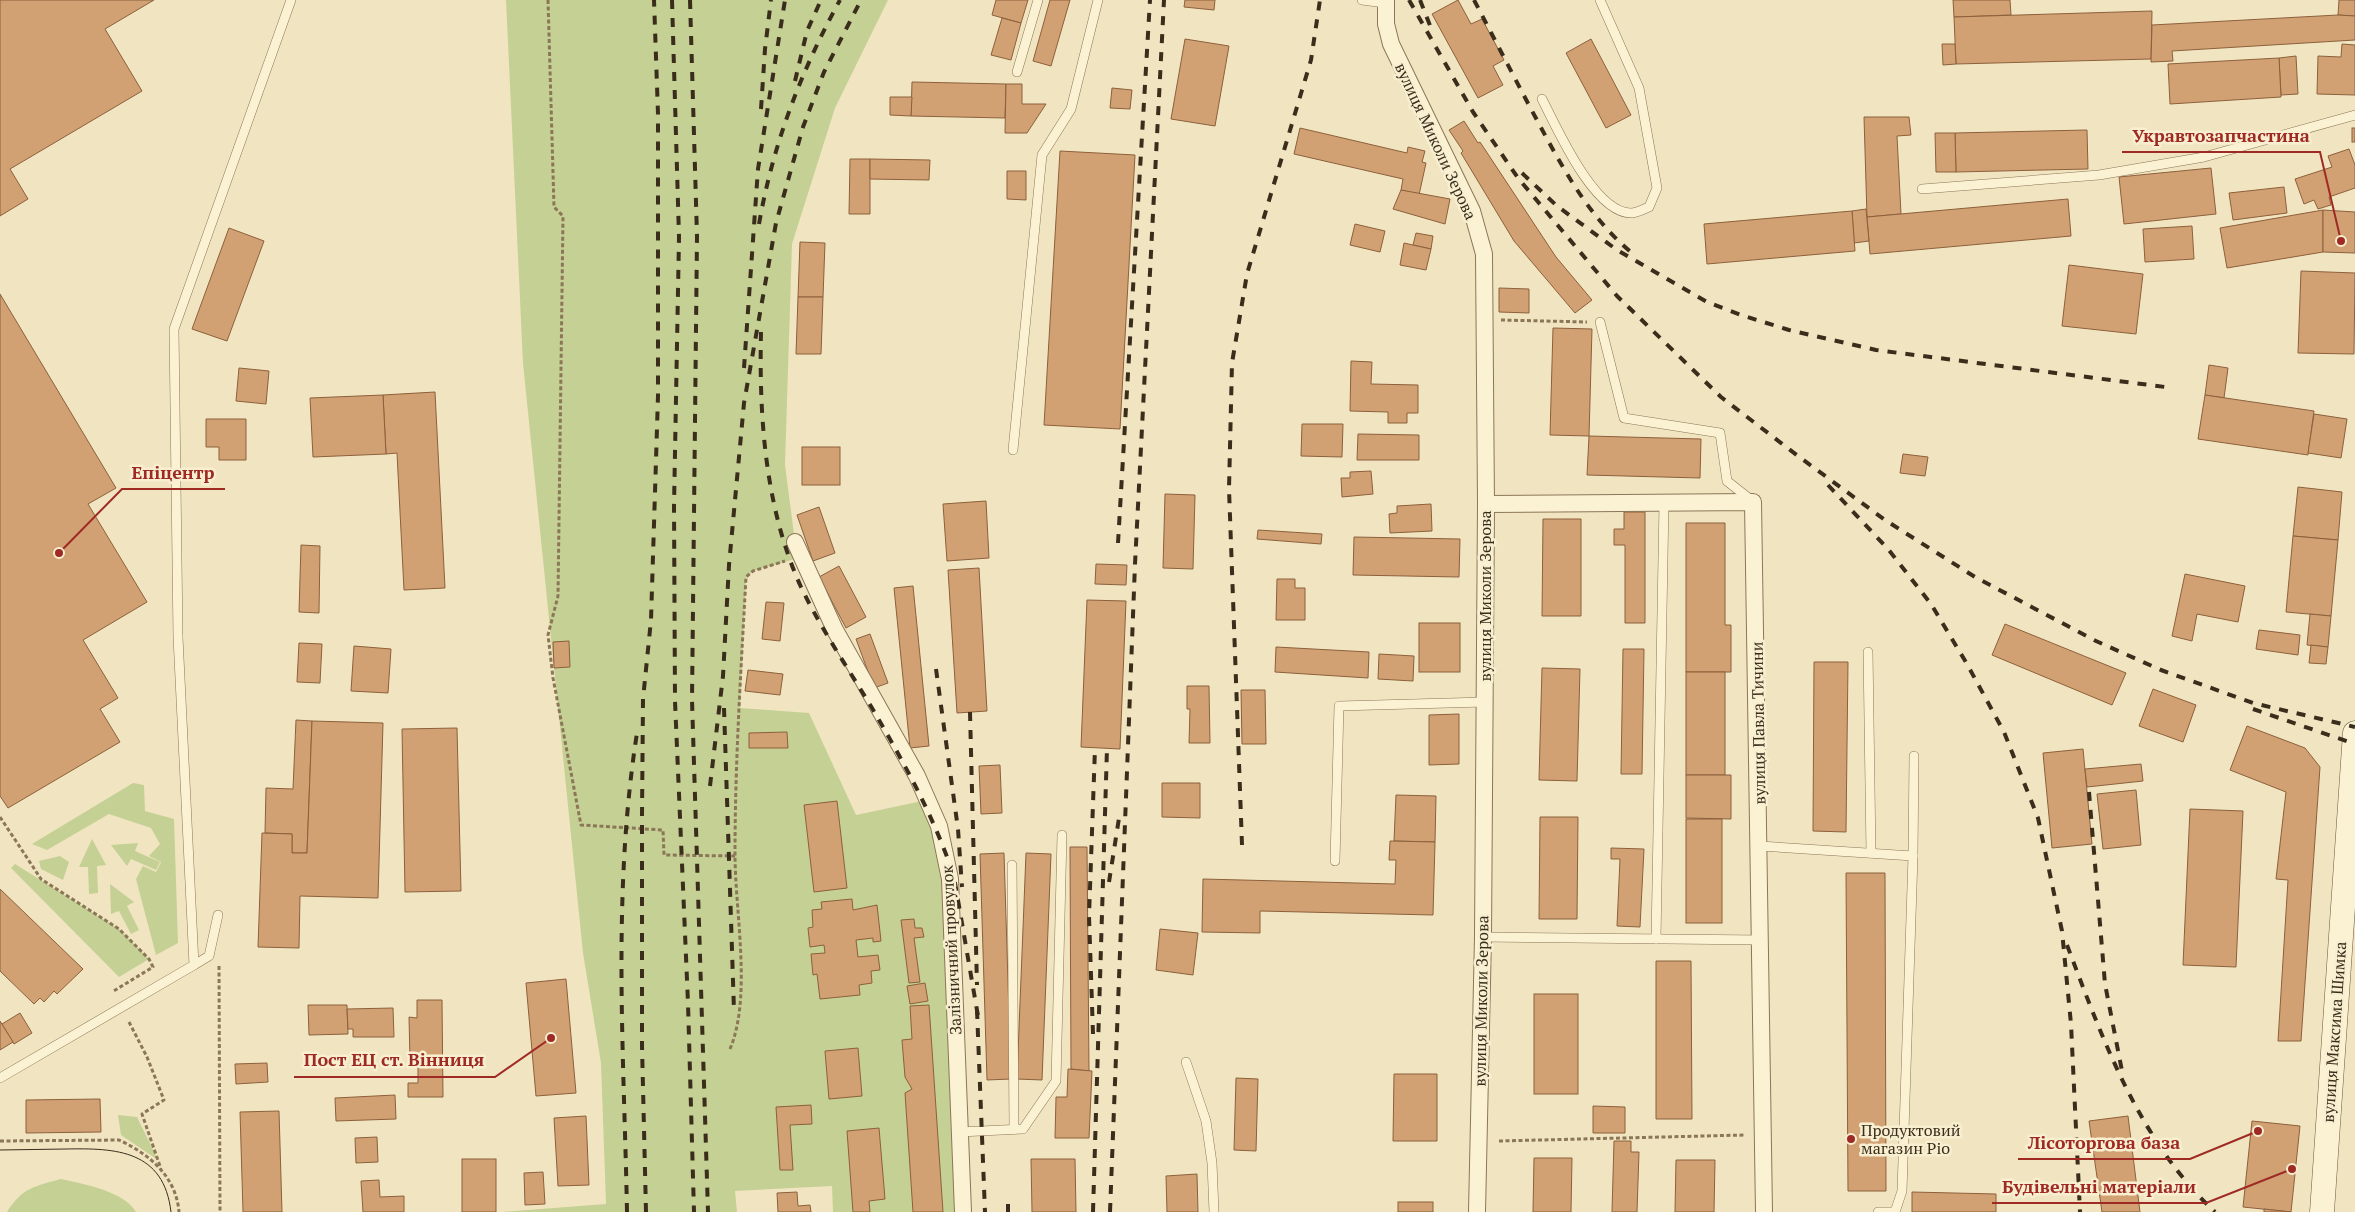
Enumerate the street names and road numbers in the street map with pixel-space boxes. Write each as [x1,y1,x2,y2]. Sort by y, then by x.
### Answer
street label: вулиця Миколи Зерова [1390,59,1482,223]
street label: вулиця Миколи Зерова [1474,510,1496,682]
street label: вулиця Павла Тичини [1746,641,1770,805]
street label: Залізничний провулок [936,864,966,1035]
street label: вулиця Миколи Зерова [1469,915,1493,1087]
street label: вулиця Максима Шимка [2317,941,2351,1123]

